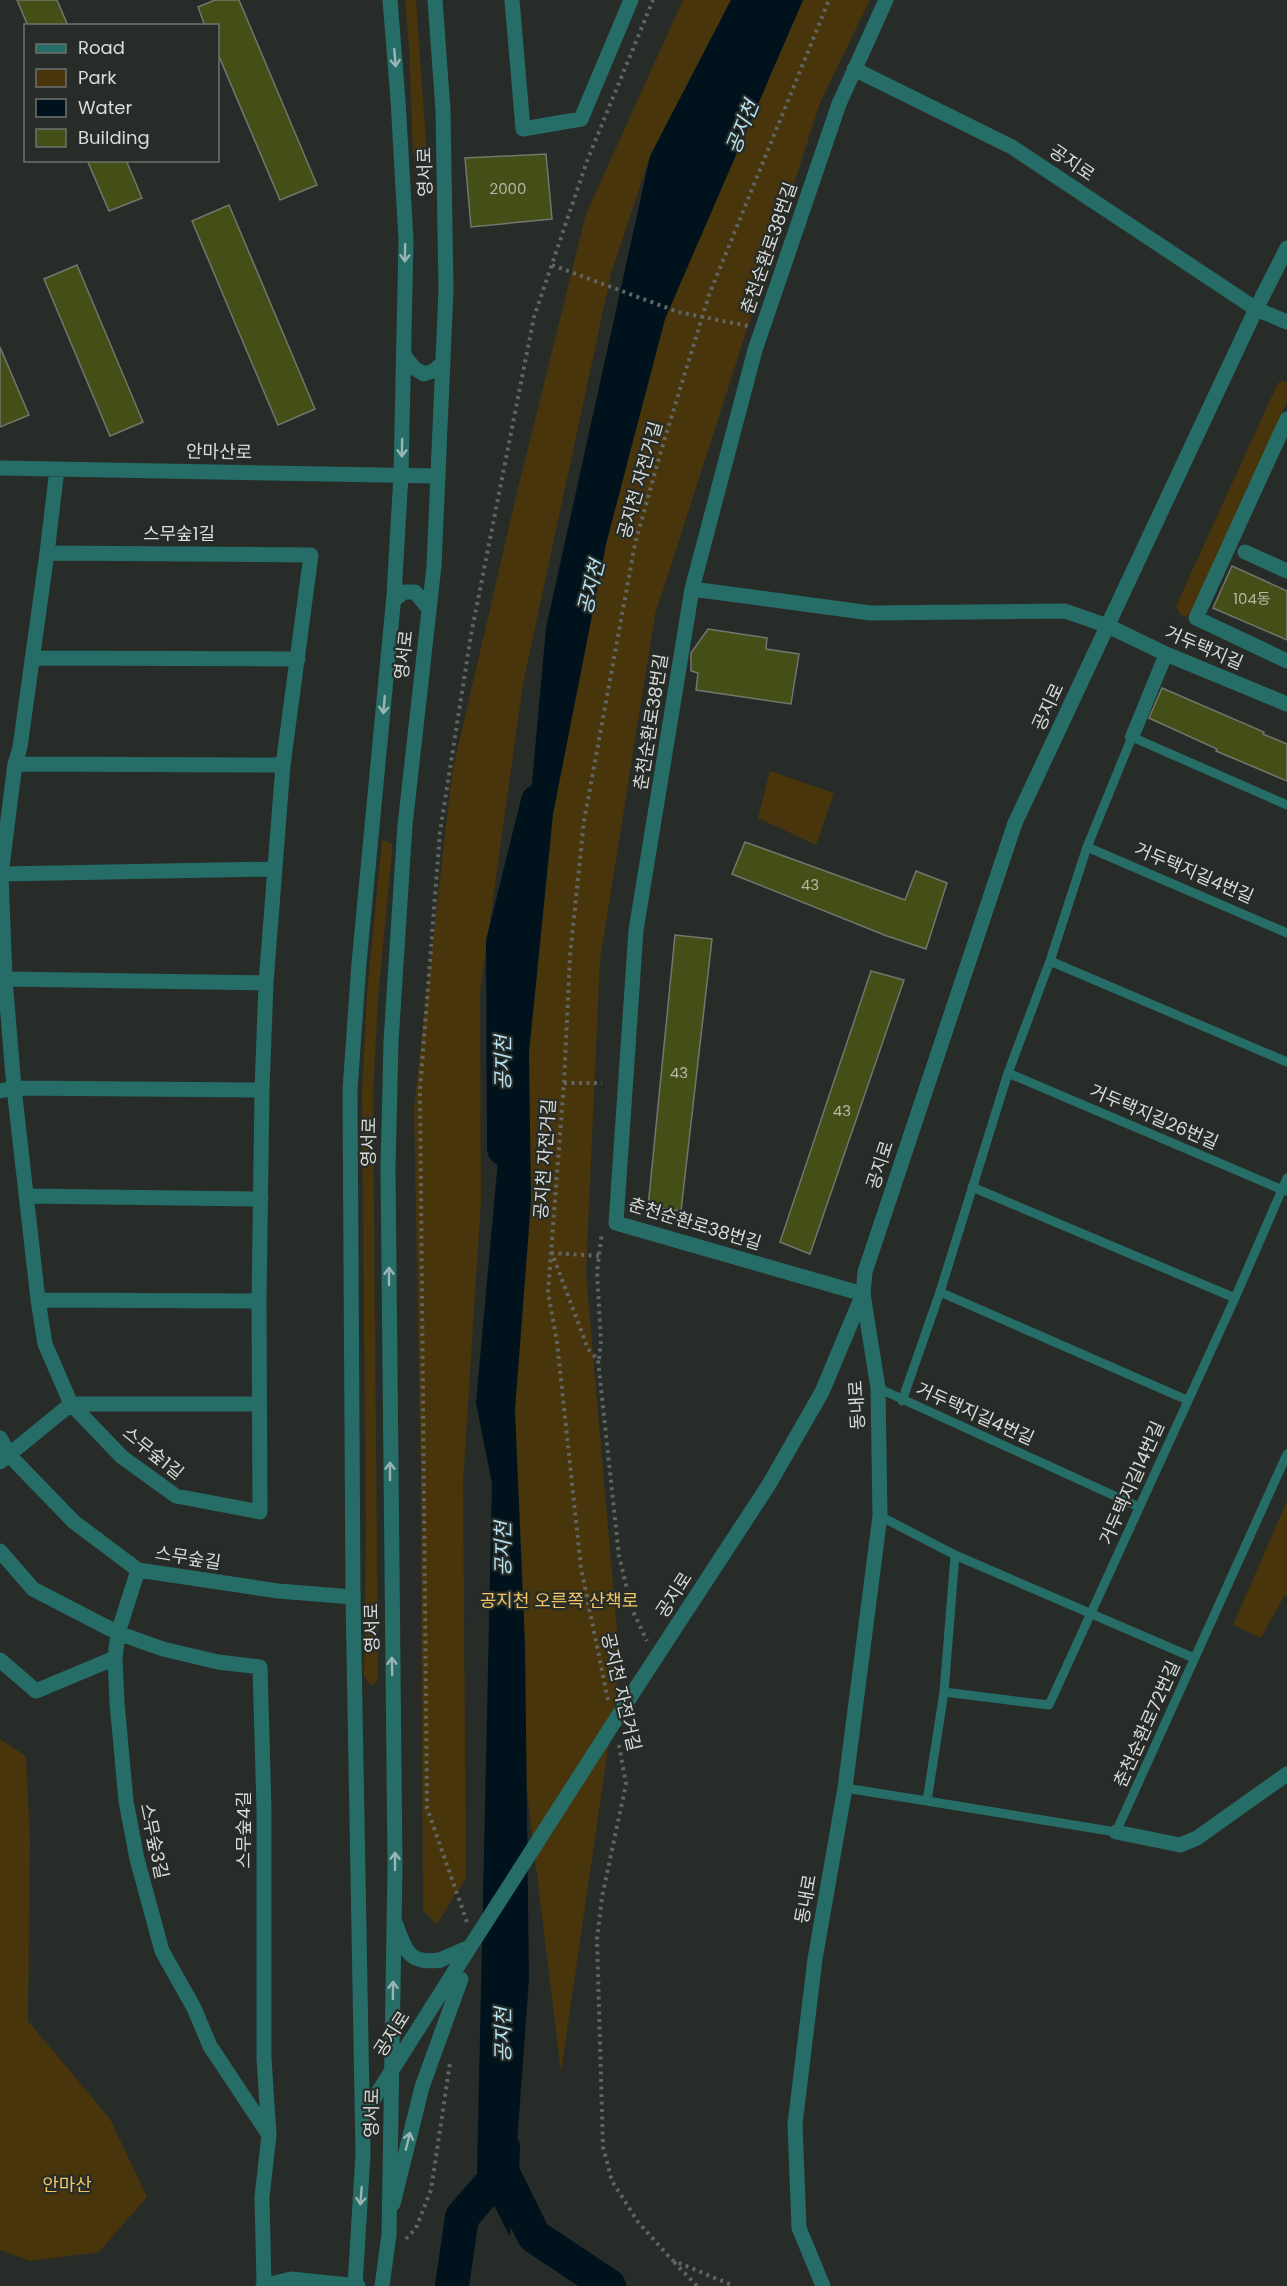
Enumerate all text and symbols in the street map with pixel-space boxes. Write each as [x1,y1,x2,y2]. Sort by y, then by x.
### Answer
legend [24,24,219,162]
text: Road [78,35,125,60]
one-way arrow [390,48,401,68]
text: Park [78,65,117,90]
water label: 공지천 [719,94,766,158]
text: Water [78,95,132,120]
text: Building [78,125,150,150]
street label: 공지로 [1045,138,1100,187]
street label: 영서로 [412,147,437,197]
house number: 2000 [490,178,526,199]
street label: 춘천순환로38번길 [734,179,803,317]
one-way arrow [400,242,411,262]
street label: 공지천 자전거길 [611,418,668,541]
one-way arrow [396,437,408,457]
street label: 안마산로 [186,438,252,465]
street label: 스무숲1길 [143,521,215,546]
water label: 공지천 [571,554,612,617]
house number: 104동 [1233,588,1271,609]
street label: 거두택지길 [1161,620,1247,675]
street label: 영서로 [388,629,419,681]
street label: 춘천순환로38번길 [627,652,674,792]
street label: 공지로 [1026,679,1069,735]
one-way arrow [378,695,389,715]
street label: 거두택지길4번길 [1131,836,1258,909]
house number: 43 [801,874,819,895]
water label: 공지천 [489,1033,517,1091]
house number: 43 [670,1062,688,1083]
street label: 거두택지길26번길 [1086,1078,1222,1155]
street label: 공지천 자전거길 [528,1098,561,1220]
house number: 43 [833,1100,851,1121]
street label: 영서로 [356,1117,381,1167]
street label: 공지로 [860,1137,899,1192]
street label: 춘천순환로38번길 [626,1191,765,1256]
one-way arrow [383,1267,395,1287]
street label: 거두택지길4번길 [912,1376,1038,1451]
street label: 동내로 [843,1380,870,1430]
street label: 거두택지길14번길 [1093,1417,1170,1549]
street label: 스무숲1길 [117,1420,189,1485]
one-way arrow [384,1462,396,1482]
water label: 공지천 [489,1519,517,1577]
street label: 스무숲길 [153,1540,223,1575]
street label: 공지로 [650,1567,698,1622]
park label: 공지천 오른쪽 산책로 [480,1588,638,1613]
street label: 영서로 [359,1603,384,1653]
street label: 공지천 자전거길 [596,1630,647,1754]
one-way arrow [387,1657,398,1677]
street label: 춘천순환로72번길 [1107,1657,1186,1791]
street label: 스무숲4길 [231,1791,256,1869]
street label: 스무숲3길 [134,1801,175,1881]
one-way arrow [389,1852,401,1872]
street label: 동내로 [789,1872,822,1926]
one-way arrow [388,1981,399,2001]
water label: 공지천 [489,2005,517,2063]
street label: 공지로 [368,2006,416,2061]
street label: 영서로 [359,2088,384,2138]
one-way arrow [402,2132,414,2151]
park label: 안마산 [42,2172,92,2197]
one-way arrow [355,2185,366,2205]

